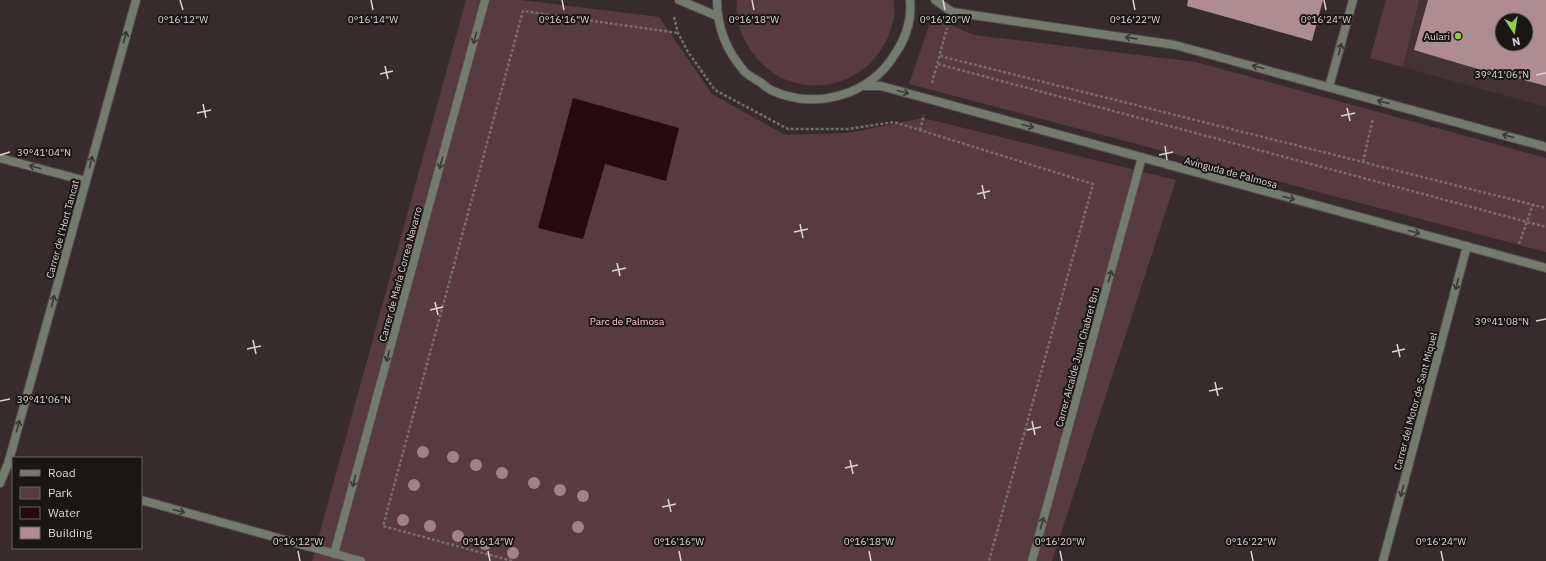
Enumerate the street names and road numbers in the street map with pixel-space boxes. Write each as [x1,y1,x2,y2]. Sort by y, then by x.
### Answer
street label: Avinguda de Palmosa [1183,154,1280,191]
street label: Carrer de l'Hort Tancat [43,178,82,280]
street label: Carrer de María Correa Navarro [376,205,425,343]
street label: Carrer Alcalde Juan Chabret Bru [1053,286,1102,428]
street label: Carrer del Motor de Sant Miquel [1391,330,1440,471]

